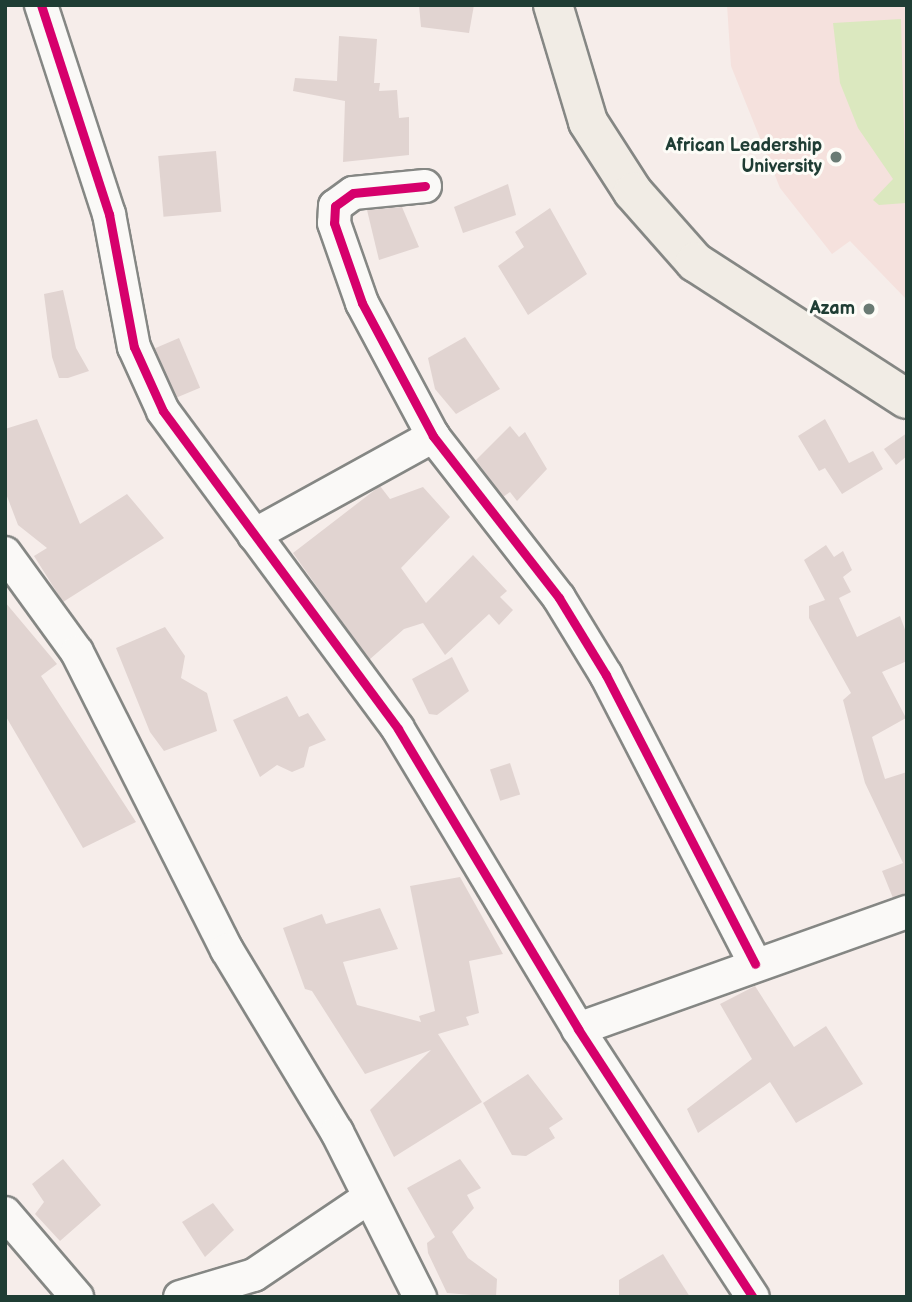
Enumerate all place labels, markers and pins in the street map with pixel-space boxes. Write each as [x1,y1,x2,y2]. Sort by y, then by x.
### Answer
place label: African Leadership University [666,136,822,178]
marker: African Leadership University [828,149,844,165]
place label: Azam [810,298,855,320]
marker: Azam [861,301,877,317]

